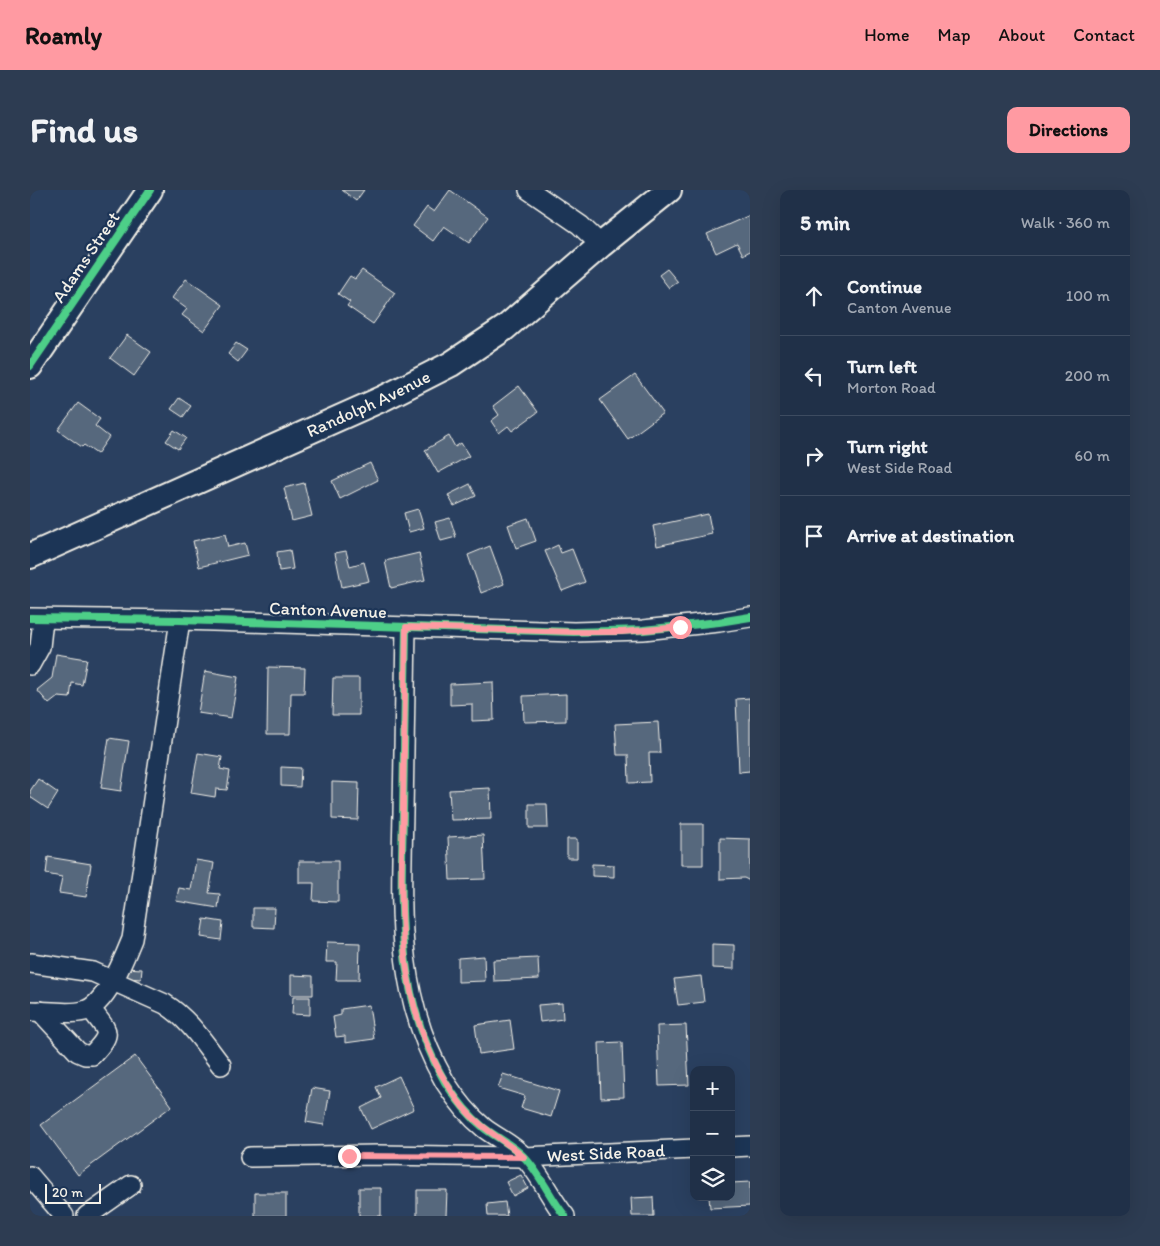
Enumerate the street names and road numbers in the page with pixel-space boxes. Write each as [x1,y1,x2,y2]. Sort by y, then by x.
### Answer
street label: Adams Street [48,207,125,307]
street label: Randolph Avenue [303,365,434,442]
street label: Canton Avenue [269,597,387,623]
street label: West Side Road [546,1139,666,1167]

